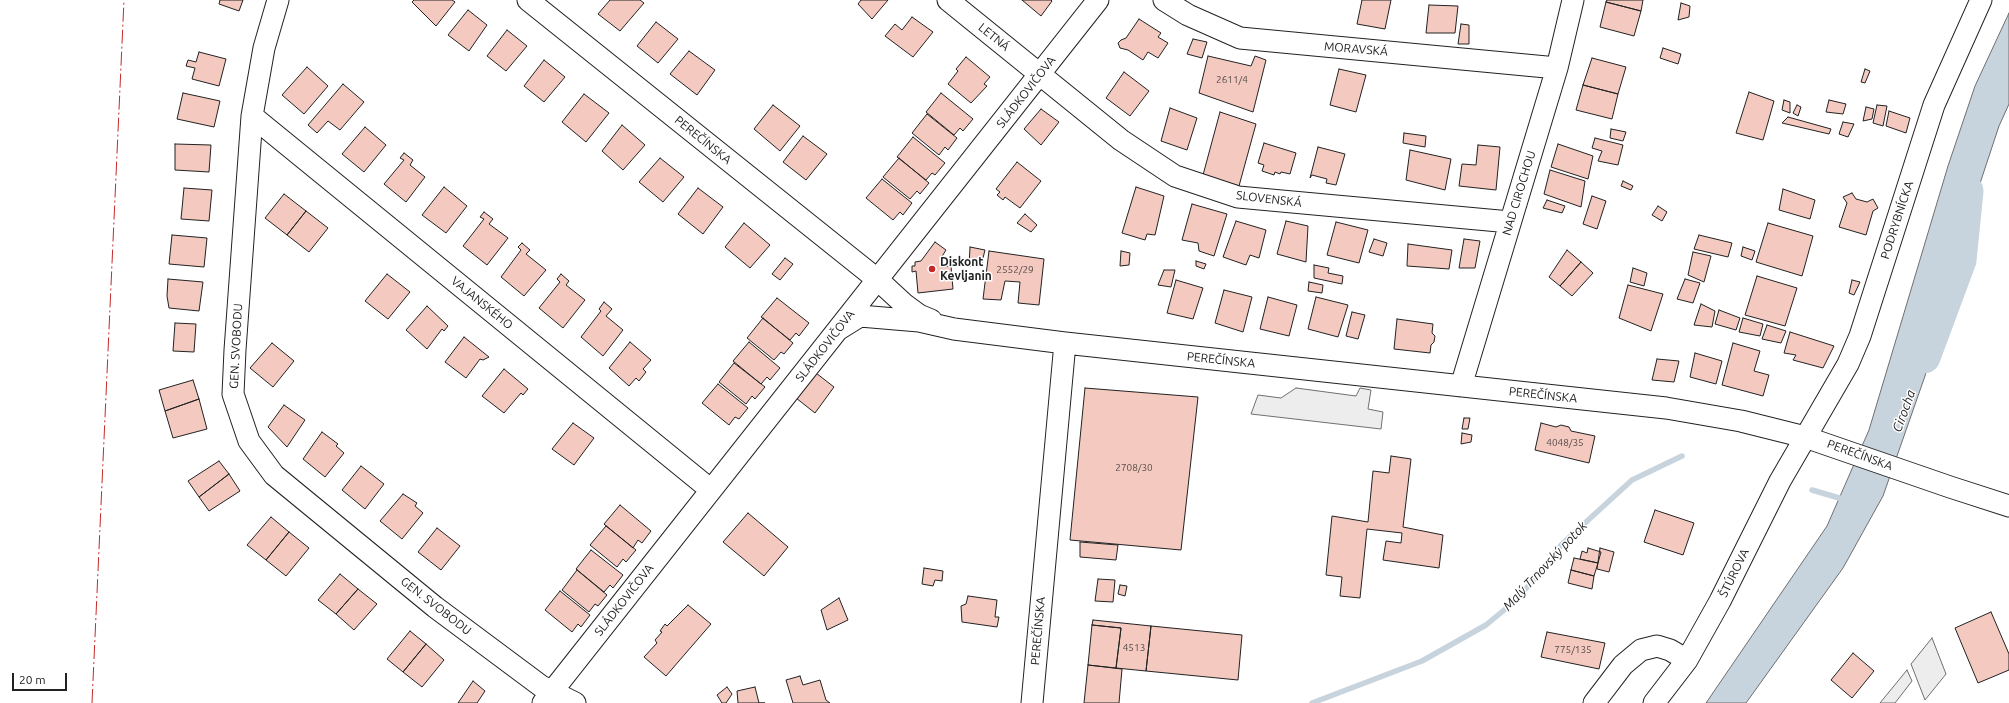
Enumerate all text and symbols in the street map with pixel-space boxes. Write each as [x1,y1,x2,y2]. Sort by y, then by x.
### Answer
street label: LETNÁ [976,20,1012,54]
street label: MORAVSKÁ [1323,39,1389,59]
street label: SLÁDKOVIČOVA [994,53,1058,131]
house number: 2611/4 [1216,74,1248,86]
street label: PEREČÍNSKA [672,113,734,167]
street label: NAD CIROCHOU [1499,149,1539,237]
street label: PODRYBNÍCKA [1878,179,1916,261]
street label: SLOVENSKÁ [1235,188,1303,210]
place label: Diskont Kevljanin [940,255,992,283]
marker: Diskont Kevljanin [927,264,937,274]
house number: 2552/29 [996,264,1034,276]
street label: VAJANSKÉHO [448,274,516,332]
street label: GEN. SVOBODU [227,303,245,389]
street label: SLÁDKOVIČOVA [793,307,857,385]
street label: PEREČÍNSKA [1186,349,1256,371]
street label: PEREČÍNSKA [1508,384,1578,406]
water label: Cirocha [1889,388,1919,434]
street label: PEREČÍNSKA [1825,436,1895,474]
house number: 4048/35 [1546,437,1584,449]
house number: 2708/30 [1115,462,1153,474]
water label: Malý Trnovský potok [1500,518,1590,614]
street label: ŠTÚROVA [1716,546,1752,600]
street label: SLÁDKOVIČOVA [592,561,656,639]
street label: GEN. SVOBODU [398,574,474,638]
street label: PEREČÍNSKA [1028,596,1048,666]
house number: 4513 [1123,642,1145,654]
house number: 775/135 [1554,644,1592,656]
scale bar [14,665,69,691]
text: 20 m [19,673,46,686]

